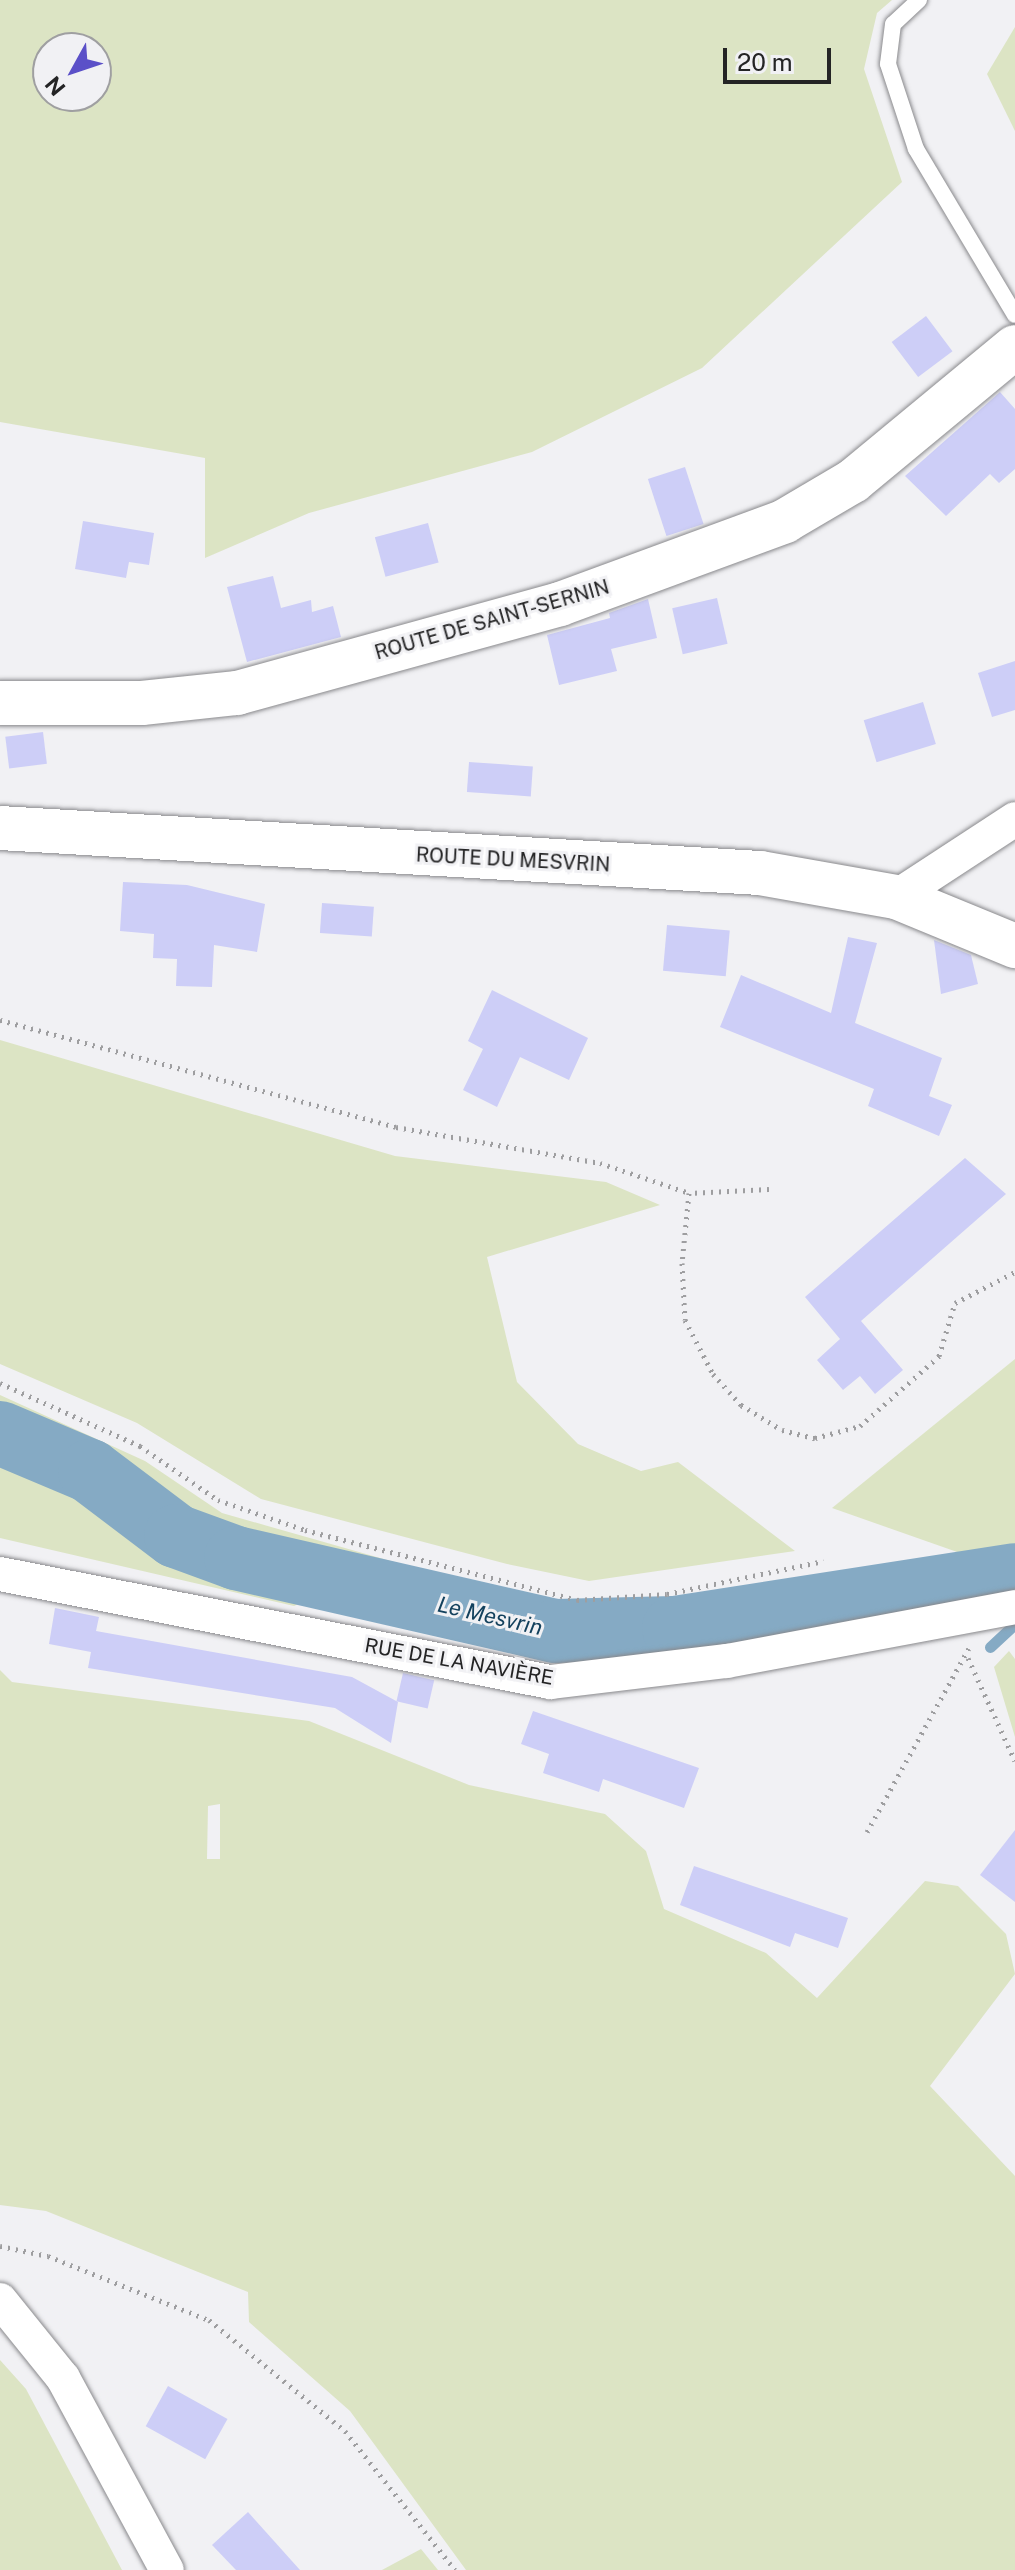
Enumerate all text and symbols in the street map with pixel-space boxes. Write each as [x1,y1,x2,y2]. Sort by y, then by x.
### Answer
north arrow [32,32,112,112]
scale bar [727,32,835,82]
text: 20 m [737,48,793,76]
text: N [40,71,71,101]
street label: ROUTE DE SAINT-SERNIN [372,575,612,665]
street label: ROUTE DU MESVRIN [415,843,611,877]
water label: Le Mesvrin [435,1591,545,1641]
street label: RUE DE LA NAVIÈRE [363,1634,555,1690]

